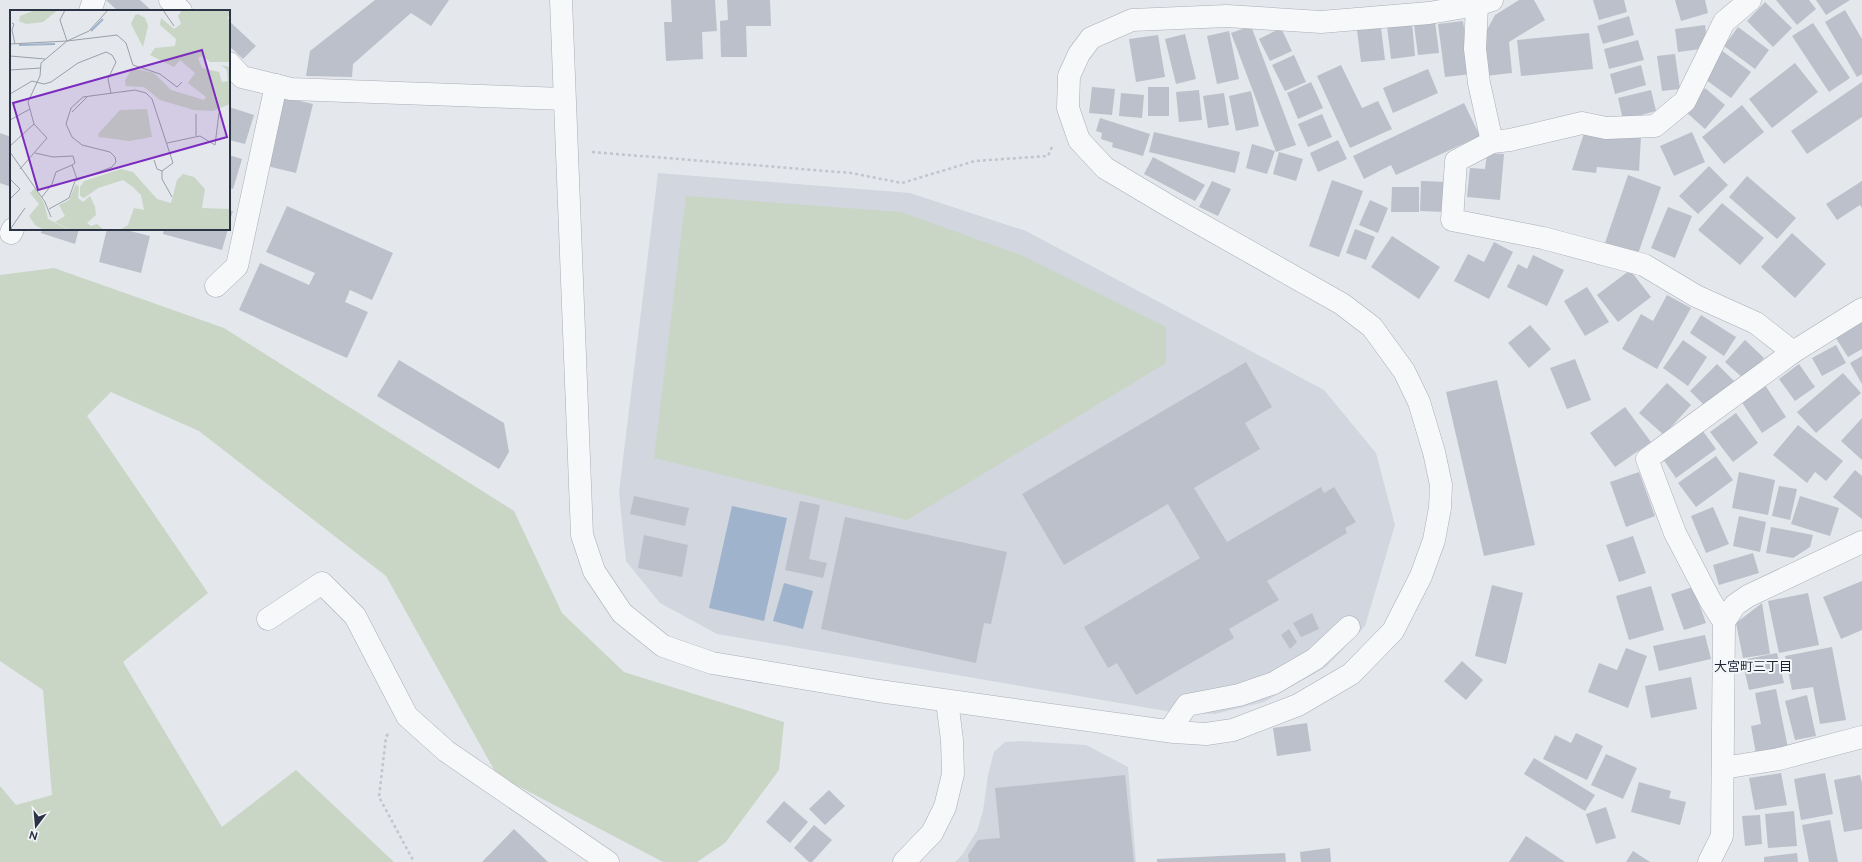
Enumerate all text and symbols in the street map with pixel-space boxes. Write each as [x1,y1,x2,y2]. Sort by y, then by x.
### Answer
inset map [10,10,230,230]
district label: 大宮町三丁目 [1714,659,1792,674]
north arrow [16,806,56,846]
text: N [28,828,39,843]

